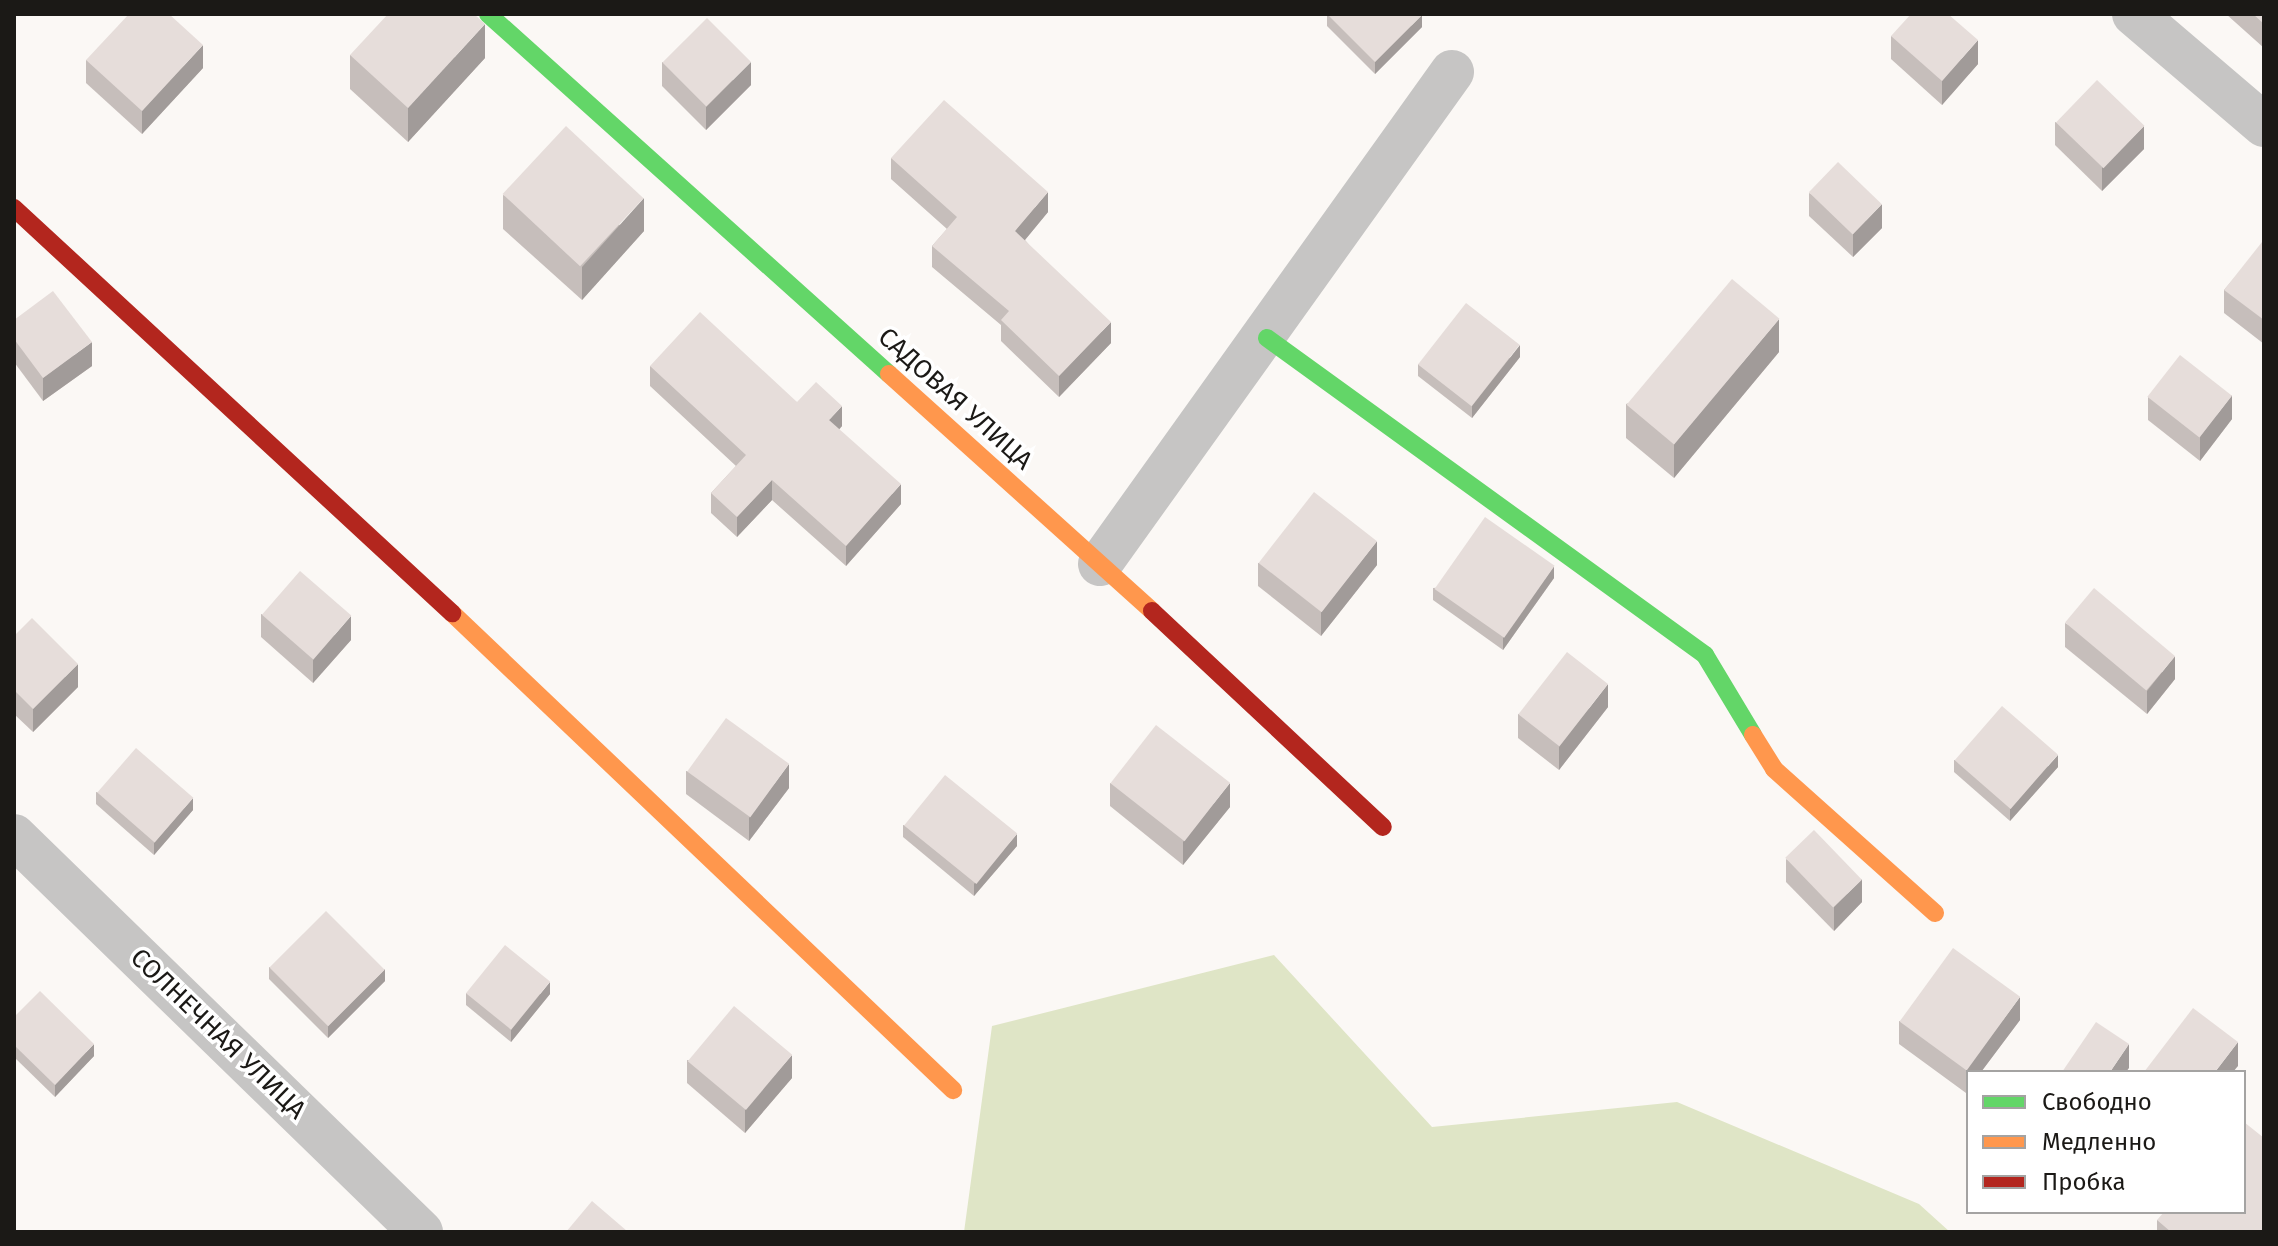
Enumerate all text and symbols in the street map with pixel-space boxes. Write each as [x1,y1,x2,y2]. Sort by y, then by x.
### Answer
street label: САДОВАЯ УЛИЦА [871,321,1039,477]
street label: СОЛНЕЧНАЯ УЛИЦА [124,942,312,1126]
legend [1966,1070,2246,1214]
text: Свободно [2042,1088,2152,1116]
text: Медленно [2042,1128,2156,1156]
text: Пробка [2042,1168,2126,1196]

